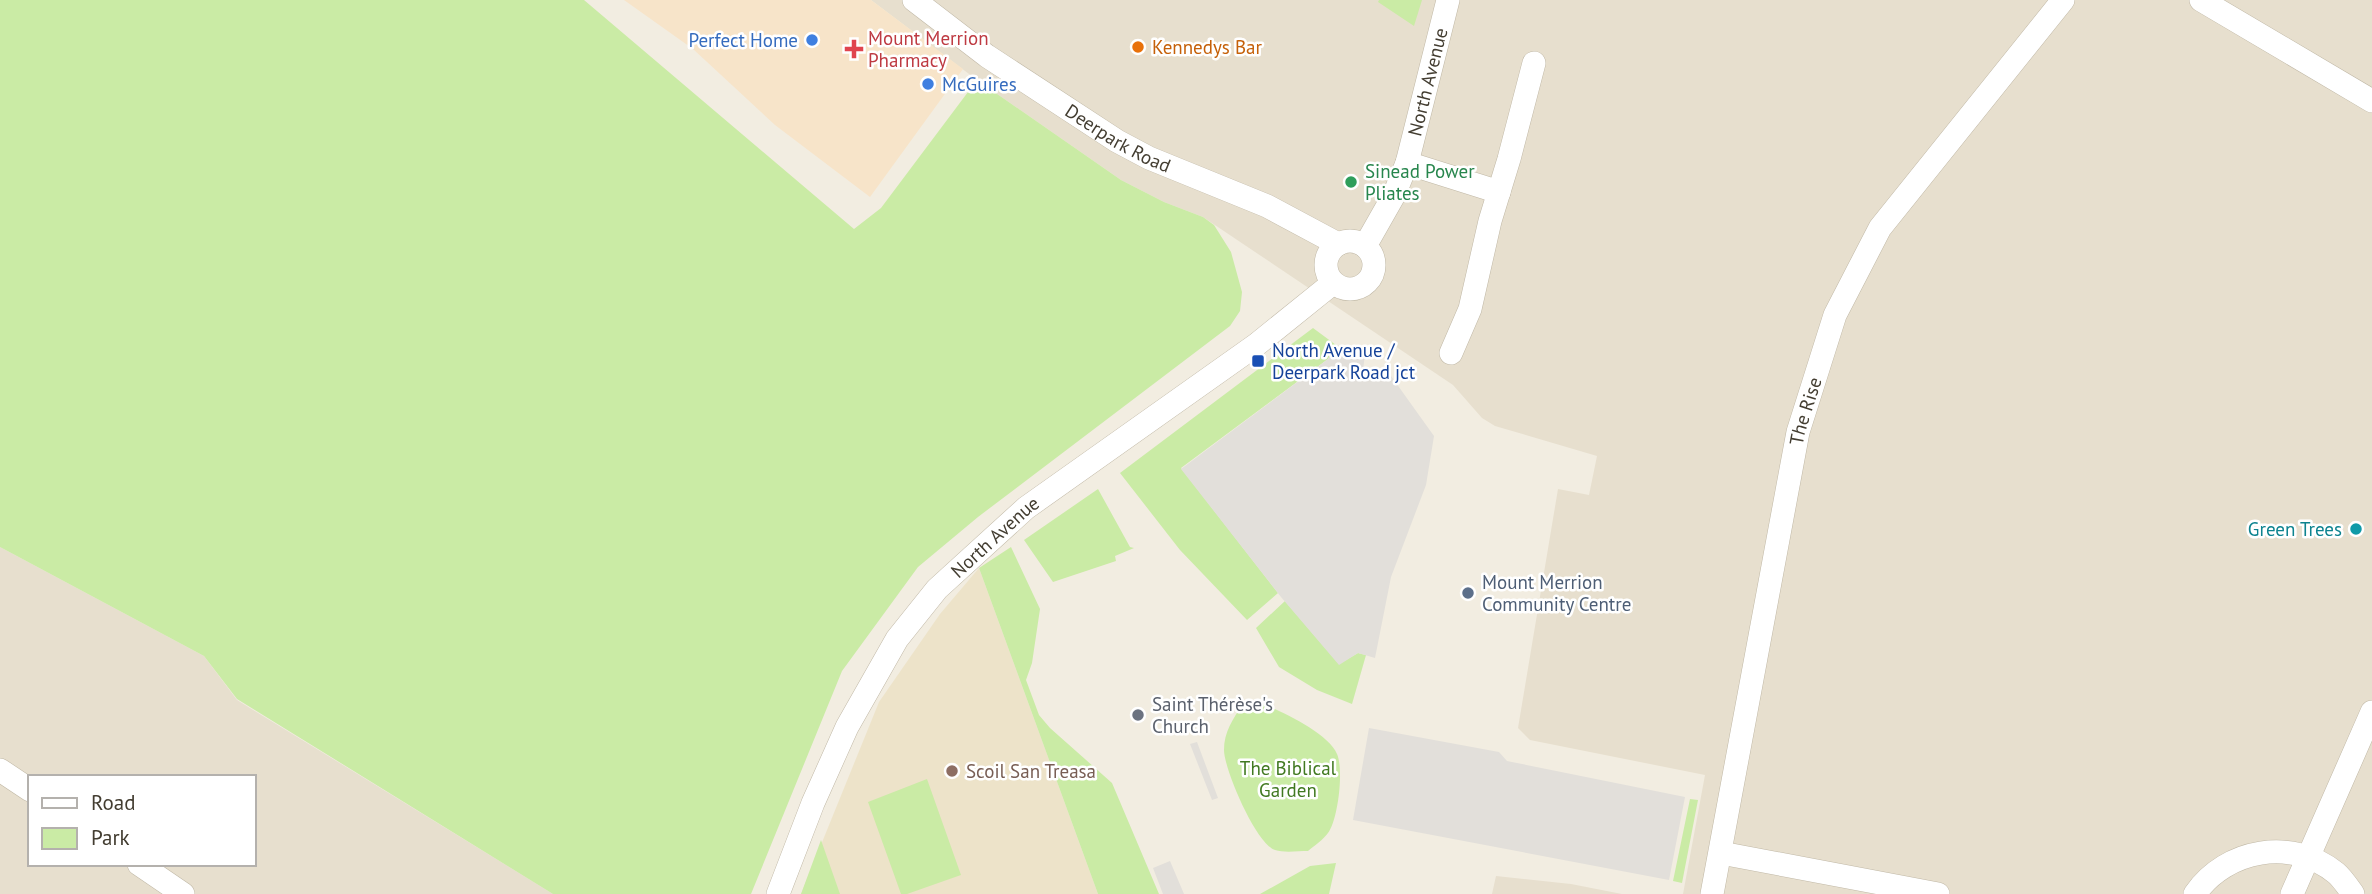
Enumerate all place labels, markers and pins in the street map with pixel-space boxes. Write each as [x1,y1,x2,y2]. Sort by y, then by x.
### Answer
place label: Mount Merrion Pharmacy [868,26,989,72]
place label: Perfect Home [689,28,798,52]
marker: Perfect Home [804,32,820,48]
place label: Kennedys Bar [1152,35,1262,59]
marker: Kennedys Bar [1130,39,1146,55]
marker: Mount Merrion Pharmacy [846,41,862,57]
place label: McGuires [942,72,1017,96]
marker: McGuires [920,76,936,92]
place label: Sinead Power Pliates [1365,159,1475,205]
marker: Sinead Power Pliates [1343,174,1359,190]
place label: North Avenue / Deerpark Road jct [1272,338,1416,384]
marker: North Avenue / Deerpark Road jct [1250,353,1266,369]
place label: Green Trees [2248,517,2342,541]
marker: Green Trees [2348,521,2364,537]
place label: Mount Merrion Community Centre [1482,570,1631,616]
marker: Mount Merrion Community Centre [1460,585,1476,601]
place label: Saint Thérèse's Church [1152,692,1273,738]
marker: Saint Thérèse's Church [1130,707,1146,723]
place label: Scoil San Treasa [966,759,1096,783]
marker: Scoil San Treasa [944,763,960,779]

